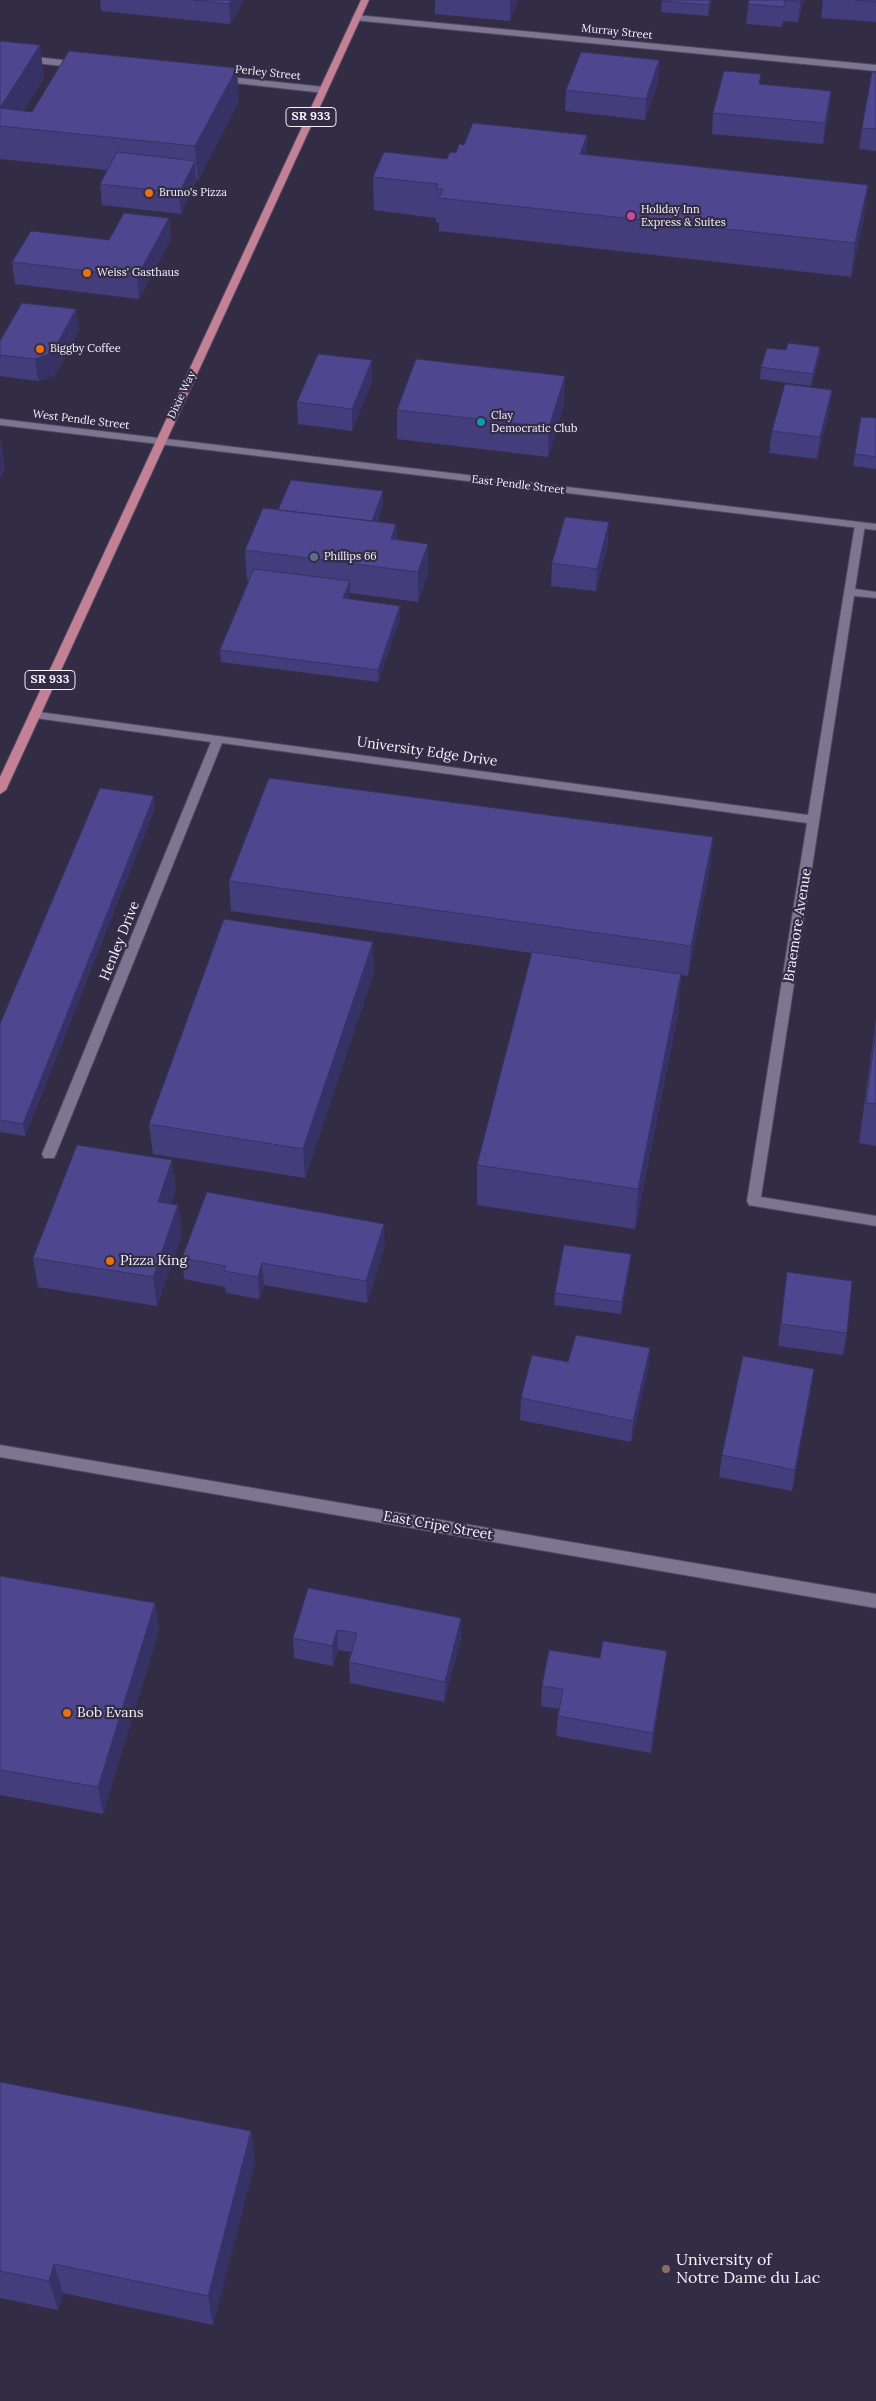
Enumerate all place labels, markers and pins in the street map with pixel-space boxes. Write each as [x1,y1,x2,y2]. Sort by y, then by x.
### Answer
place label: Bruno's Pizza [159,186,227,200]
marker: Bruno's Pizza [143,187,155,199]
place label: Holiday Inn Express & Suites [641,203,726,229]
marker: Holiday Inn Express & Suites [625,210,637,222]
place label: Weiss' Gasthaus [97,266,179,280]
marker: Weiss' Gasthaus [81,267,93,279]
place label: Biggby Coffee [50,342,121,356]
marker: Biggby Coffee [34,343,46,355]
place label: Clay Democratic Club [491,409,577,435]
marker: Clay Democratic Club [475,416,487,428]
place label: Phillips 66 [324,550,377,564]
marker: Phillips 66 [308,551,320,563]
place label: Pizza King [120,1253,187,1269]
marker: Pizza King [104,1255,116,1267]
place label: Bob Evans [77,1705,143,1721]
marker: Bob Evans [61,1707,73,1719]
place label: University of Notre Dame du Lac [676,2250,820,2288]
marker: University of Notre Dame du Lac [660,2263,672,2275]

